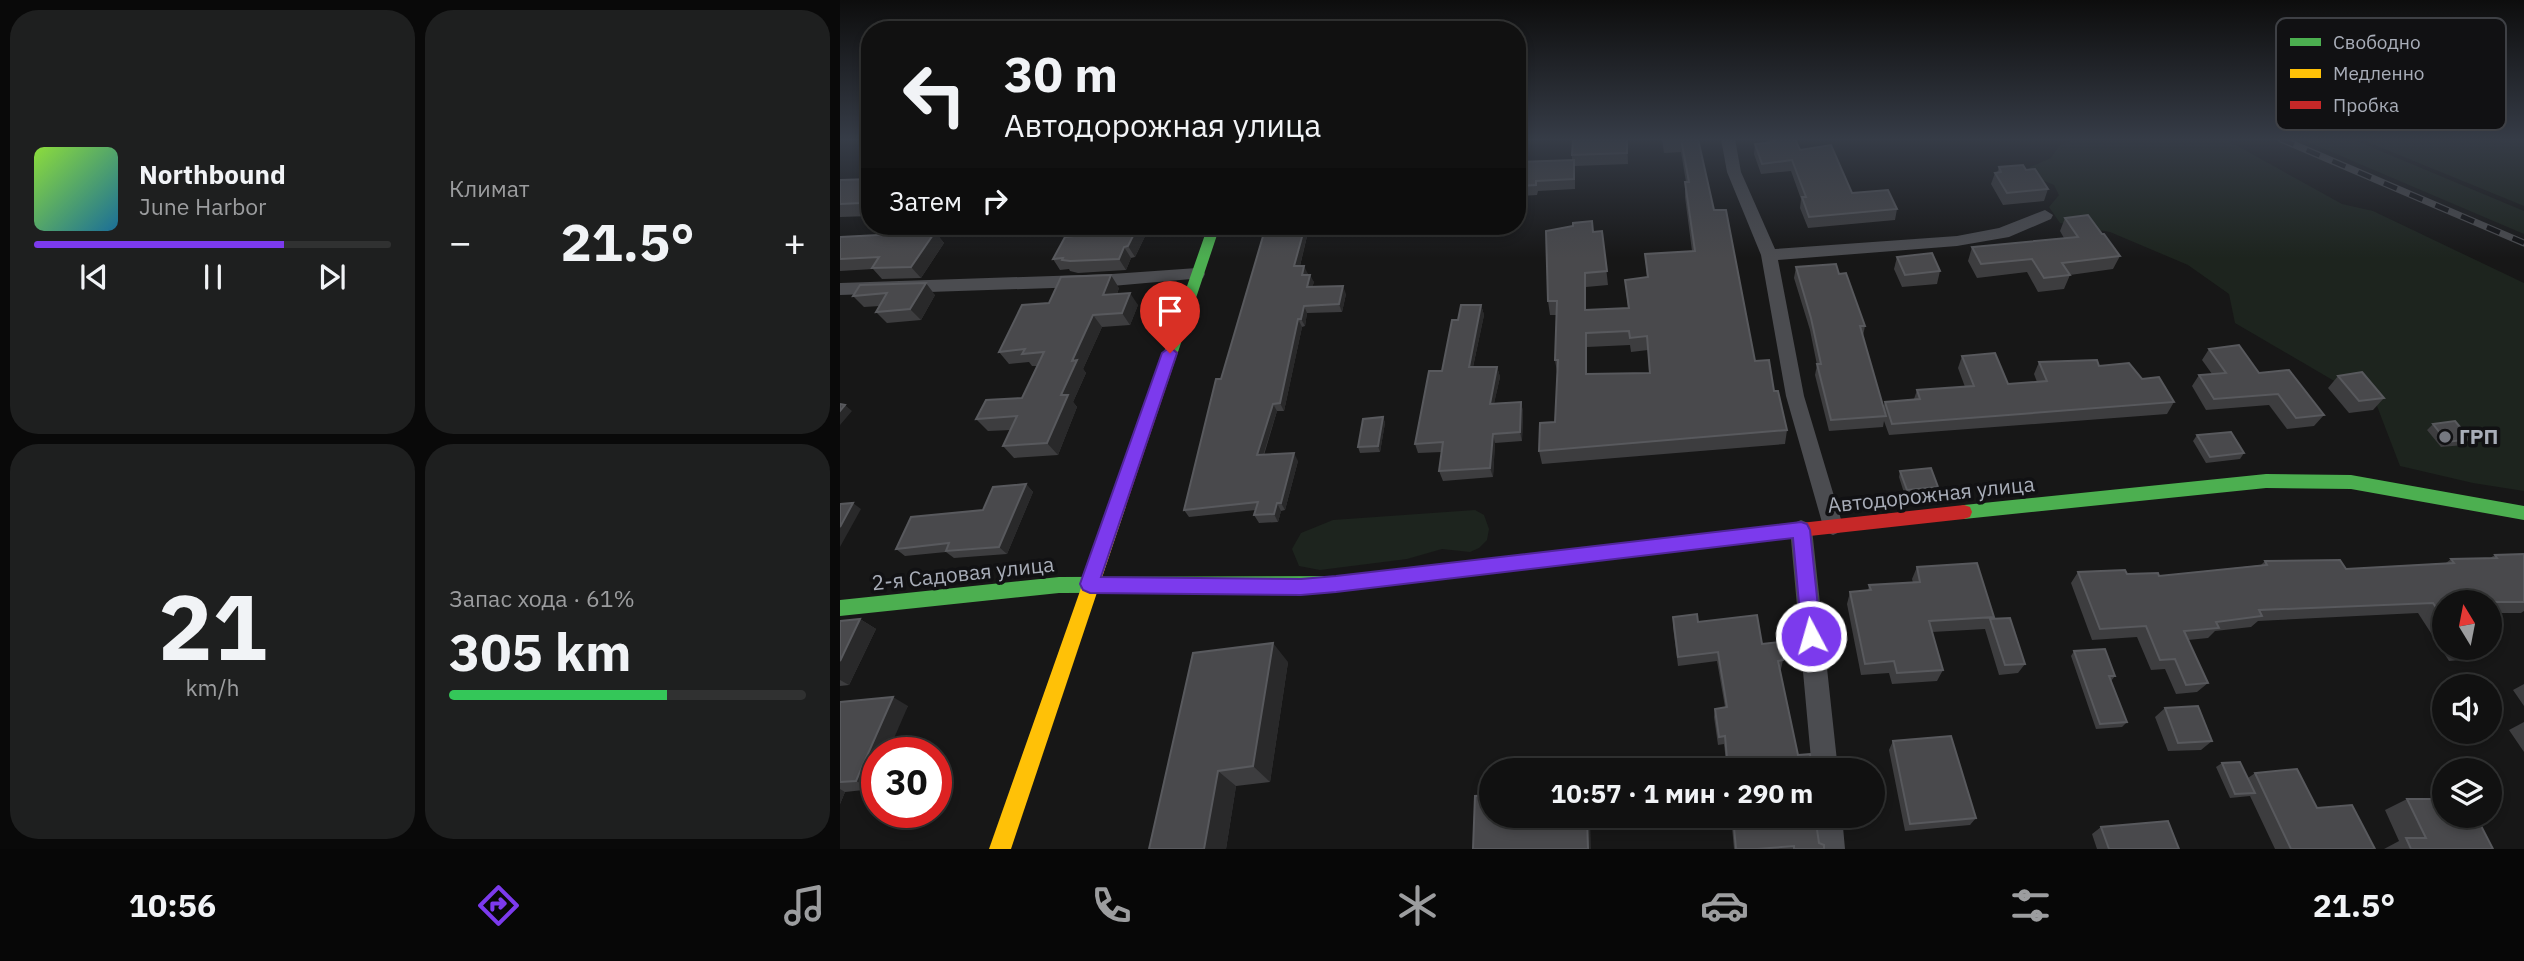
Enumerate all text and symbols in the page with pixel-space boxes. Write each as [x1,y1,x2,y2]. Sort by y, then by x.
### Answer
legend [2276,18,2506,130]
text: Свободно [2333,30,2421,54]
text: 30 m [1004,42,1118,105]
icon: left [889,49,980,140]
text: Медленно [2333,61,2424,85]
text: Пробка [2333,93,2399,117]
text: Автодорожная улица [1004,104,1321,146]
text: Northbound [139,157,286,191]
text: Климат [449,173,530,203]
icon: right [976,182,1014,220]
text: Затем [889,184,962,218]
text: June Harbor [139,191,267,221]
text: 21.5° [560,208,695,275]
text: − [449,217,472,266]
text: + [783,217,806,266]
icon: previous [75,258,113,296]
icon: pause [194,258,232,296]
icon: next [313,258,351,296]
pin [1140,281,1200,353]
icon: arrive [1151,292,1189,330]
place label: ГРП [2459,422,2498,450]
marker: ГРП [2437,429,2453,445]
street label: Автодорожная улица [1826,469,2036,519]
street label: 2-я Садовая улица [870,549,1056,597]
text: 21 [158,567,267,685]
text: Запас хода · 61% [449,583,635,613]
north arrow [2432,590,2502,660]
map controls [2432,590,2502,828]
position arrow [1774,599,1848,673]
text: 305 km [449,618,631,685]
text: km/h [185,672,240,702]
button: sound [2432,674,2502,744]
speed limit sign: 30 [861,737,952,828]
button: layers [2432,758,2502,828]
text: 10:57 · 1 мин · 290 m [1551,776,1813,810]
icon: directions [474,881,523,930]
icon: music [780,881,829,930]
icon: phone [1087,881,1136,930]
icon: climate [1393,881,1442,930]
icon: car [1700,881,1749,930]
icon: filters [2006,881,2055,930]
text: 10:56 [129,884,216,926]
text: 21.5° [2313,884,2395,926]

